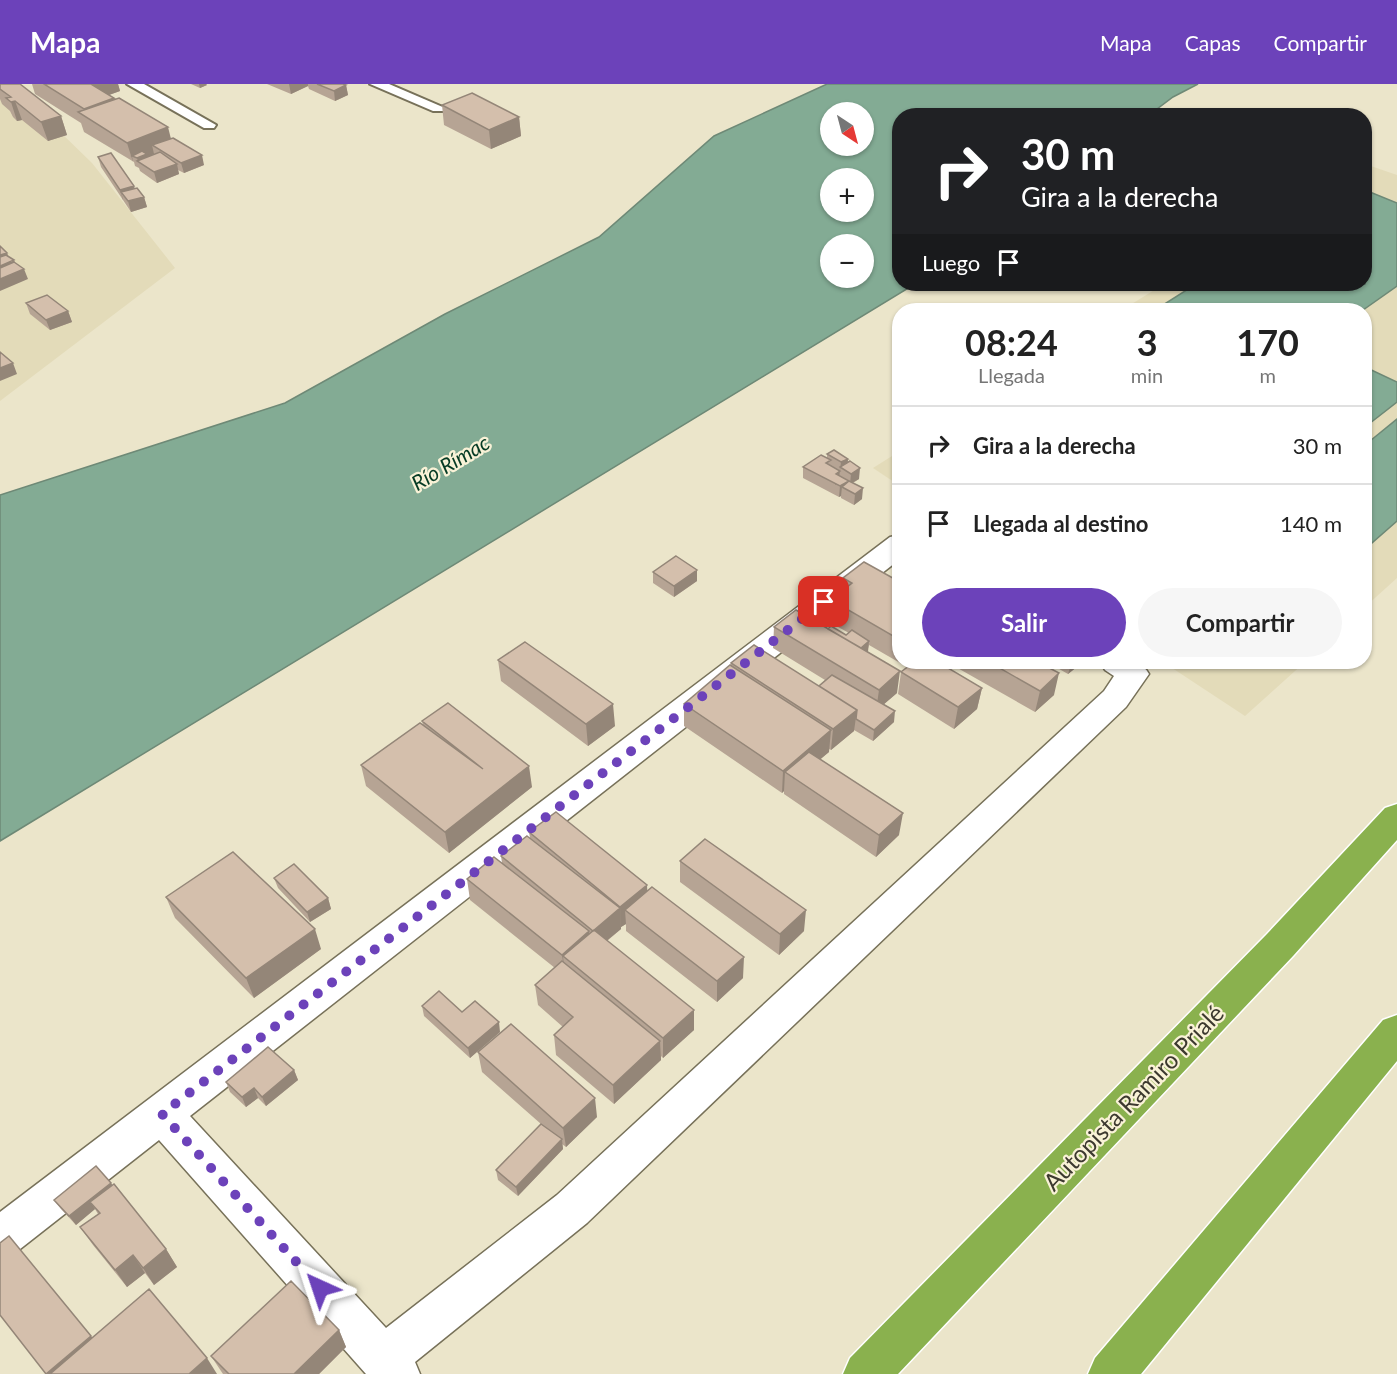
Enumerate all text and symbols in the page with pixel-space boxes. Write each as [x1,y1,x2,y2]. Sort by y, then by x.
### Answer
text: Mapa [30,25,100,59]
text: Mapa [1100,30,1152,55]
text: Capas [1185,30,1241,55]
text: Compartir [1274,30,1367,55]
north arrow [820,102,874,156]
map controls [820,102,874,288]
text: 30 m [1021,129,1115,179]
icon: right [922,132,1000,210]
button: + [820,168,874,222]
text: Gira a la derecha [1021,180,1218,213]
button: − [820,234,874,288]
icon: arrive [992,246,1025,279]
text: Luego [922,249,980,276]
text: 08:24 [965,320,1058,364]
text: 3 [1137,320,1158,364]
text: 170 [1236,320,1299,364]
text: Llegada [978,363,1045,387]
text: min [1131,363,1163,387]
text: m [1259,363,1276,387]
water label: Río Rímac [407,429,494,495]
icon: right [922,429,955,462]
text: Gira a la derecha [973,432,1136,459]
text: 30 m [1293,432,1342,459]
icon: arrive [922,507,955,540]
text: Llegada al destino [973,510,1149,537]
text: 140 m [1280,510,1342,537]
pin [798,576,849,627]
icon: arrive [807,585,840,618]
button: Salir [922,588,1126,657]
button: Compartir [1138,588,1342,657]
street label: Autopista Ramiro Prialé [1037,998,1229,1196]
position arrow [288,1256,352,1320]

